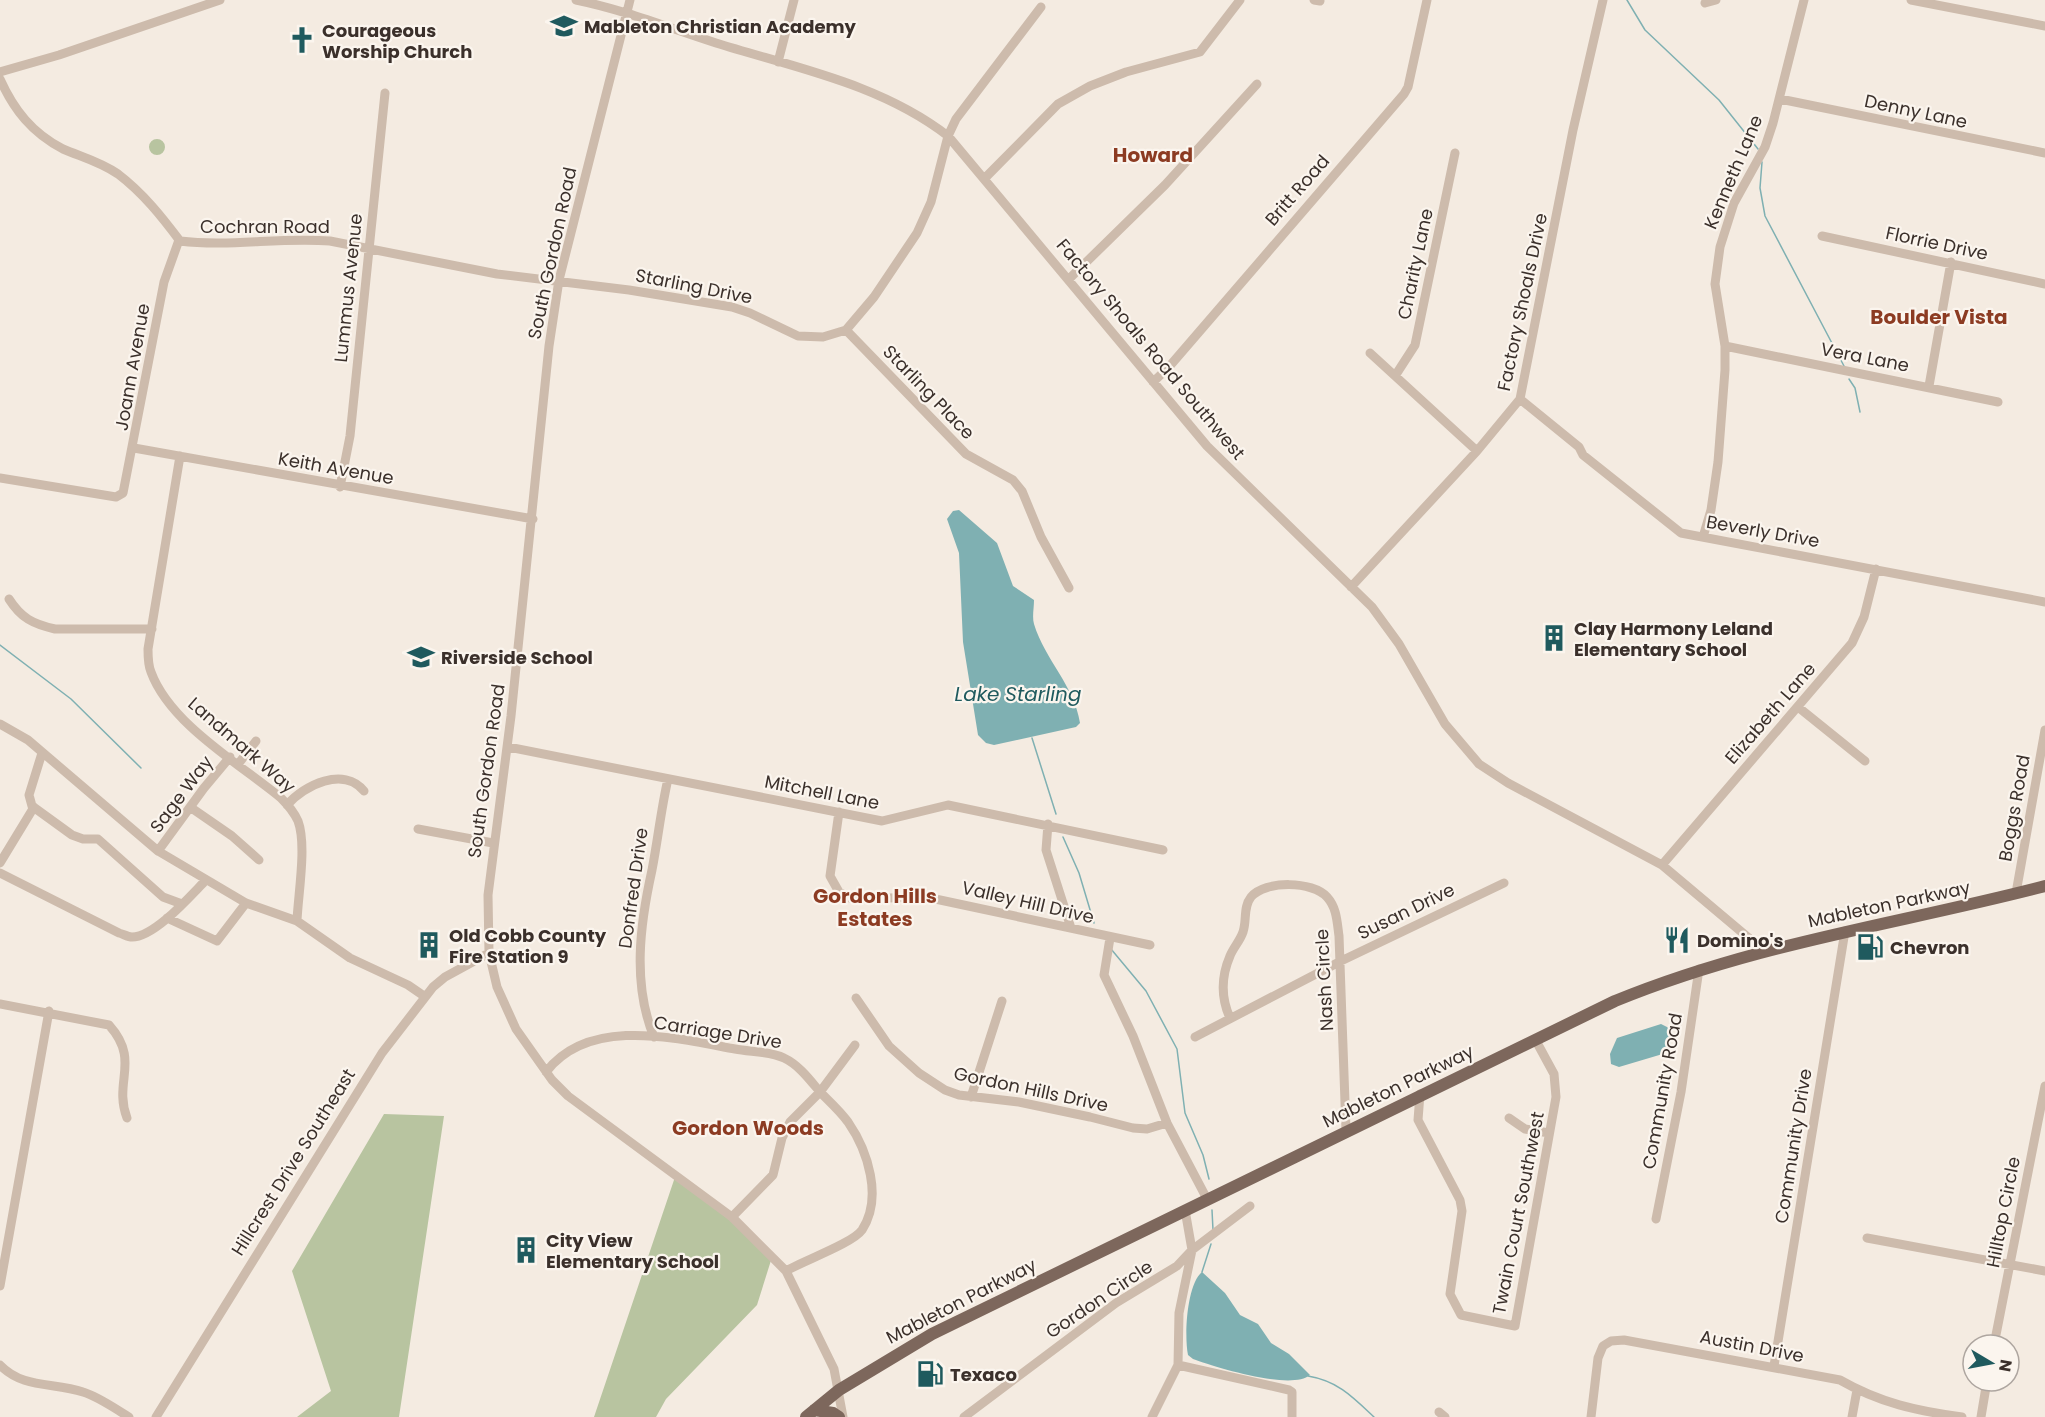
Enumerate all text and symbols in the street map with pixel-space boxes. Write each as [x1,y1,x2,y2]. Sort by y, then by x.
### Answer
school or university icon: Mableton Christian Academy [549,11,579,41]
place label: Mableton Christian Academy [584,14,857,39]
place label: Courageous Worship Church [322,18,472,64]
church icon: Courageous Worship Church [287,25,317,55]
street label: Denny Lane [1862,88,1970,134]
street label: Kenneth Lane [1698,111,1768,233]
district label: Howard [1113,141,1193,169]
street label: Britt Road [1259,149,1335,231]
street label: South Gordon Road [522,165,582,341]
street label: Charity Lane [1391,206,1439,322]
street label: Factory Shoals Drive [1491,211,1553,393]
street label: Lummus Avenue [328,212,368,364]
street label: Cochran Road [200,214,330,239]
street label: Florrie Drive [1884,220,1990,266]
street label: Factory Shoals Road Southwest [1051,233,1251,465]
street label: Starling Drive [633,262,755,310]
street label: Joann Avenue [109,301,155,433]
district label: Boulder Vista [1870,303,2008,331]
street label: Vera Lane [1819,336,1911,378]
street label: Starling Place [877,339,981,445]
street label: Keith Avenue [276,446,396,490]
street label: Beverly Drive [1704,509,1822,553]
place label: Clay Harmony Leland Elementary School [1574,616,1773,662]
building icon: Clay Harmony Leland Elementary School [1539,623,1569,653]
school or university icon: Riverside School [406,642,436,672]
place label: Riverside School [441,645,593,670]
street label: Elizabeth Lane [1719,657,1821,769]
water label: Lake Starling [955,680,1081,708]
street label: South Gordon Road [461,682,511,860]
street label: Landmark Way [183,691,301,799]
street label: Sage Way [144,750,218,838]
street label: Boggs Road [1992,753,2036,863]
street label: Mitchell Lane [762,769,882,815]
street label: Donfred Drive [612,826,654,950]
street label: Valley Hill Drive [959,875,1097,929]
street label: Mableton Parkway [1805,875,1973,933]
street label: Susan Drive [1353,877,1459,945]
district label: Gordon Hills Estates [813,882,937,933]
place label: Old Cobb County Fire Station 9 [449,923,607,969]
restaurant icon: Domino's [1662,925,1692,955]
street label: Nash Circle [1309,928,1339,1032]
place label: Domino's [1697,928,1784,953]
building icon: Old Cobb County Fire Station 9 [414,930,444,960]
fuel station icon: Chevron [1855,932,1885,962]
place label: Chevron [1890,935,1970,960]
street label: Carriage Drive [652,1010,784,1054]
street label: Community Road [1636,1011,1688,1171]
street label: Mableton Parkway [1318,1038,1478,1134]
street label: Gordon Hills Drive [951,1060,1111,1118]
street label: Hillcrest Drive Southeast [225,1064,361,1260]
street label: Community Drive [1768,1067,1818,1225]
street label: Twain Court Southwest [1486,1110,1550,1316]
district label: Gordon Woods [672,1114,824,1142]
street label: Hilltop Circle [1980,1154,2026,1270]
place label: City View Elementary School [546,1228,719,1274]
building icon: City View Elementary School [511,1235,541,1265]
street label: Mableton Parkway [882,1252,1040,1350]
street label: Gordon Circle [1041,1254,1157,1344]
street label: Austin Drive [1698,1324,1806,1368]
north arrow [1961,1333,2021,1393]
text: N [1993,1358,2018,1373]
fuel station icon: Texaco [915,1359,945,1389]
place label: Texaco [950,1362,1017,1387]

